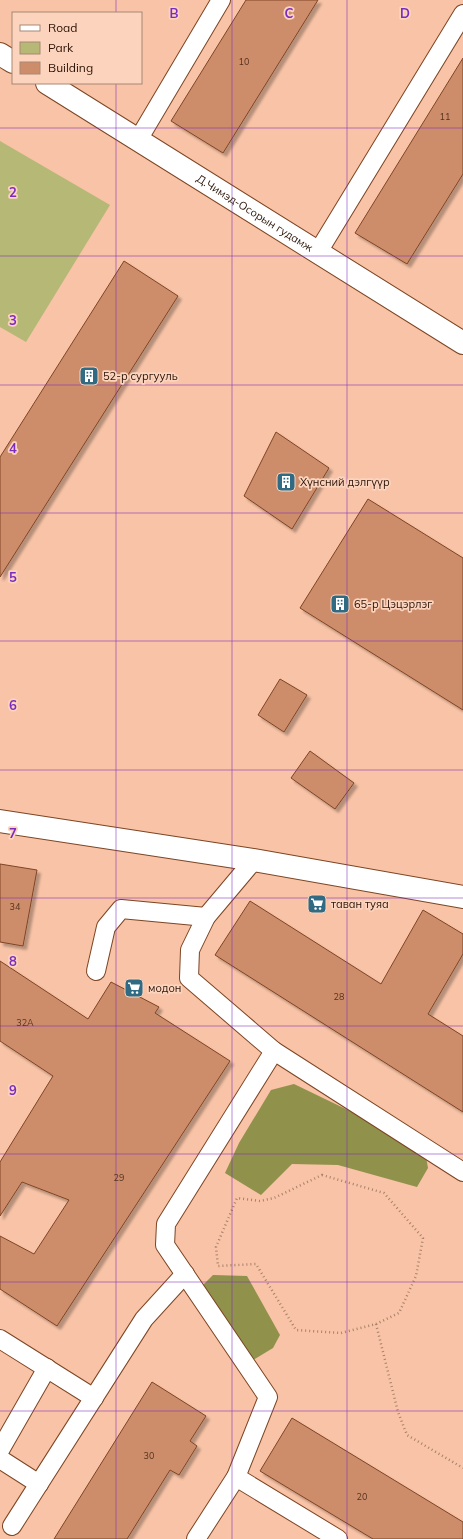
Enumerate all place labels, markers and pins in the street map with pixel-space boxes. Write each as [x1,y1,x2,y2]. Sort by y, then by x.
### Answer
building icon: 52-р сургууль [78,365,100,387]
place label: 52-р сургууль [103,369,178,383]
building icon: Хүнсний дэлгүүр [275,471,297,493]
place label: Хүнсний дэлгүүр [300,475,390,489]
building icon: 65-р Цэцэрлэг [329,593,351,615]
place label: 65-р Цэцэрлэг [354,597,432,611]
supermarket icon: таван туяа [306,893,328,915]
place label: таван туяа [331,897,389,911]
supermarket icon: модон [123,977,145,999]
place label: модон [148,981,181,995]

